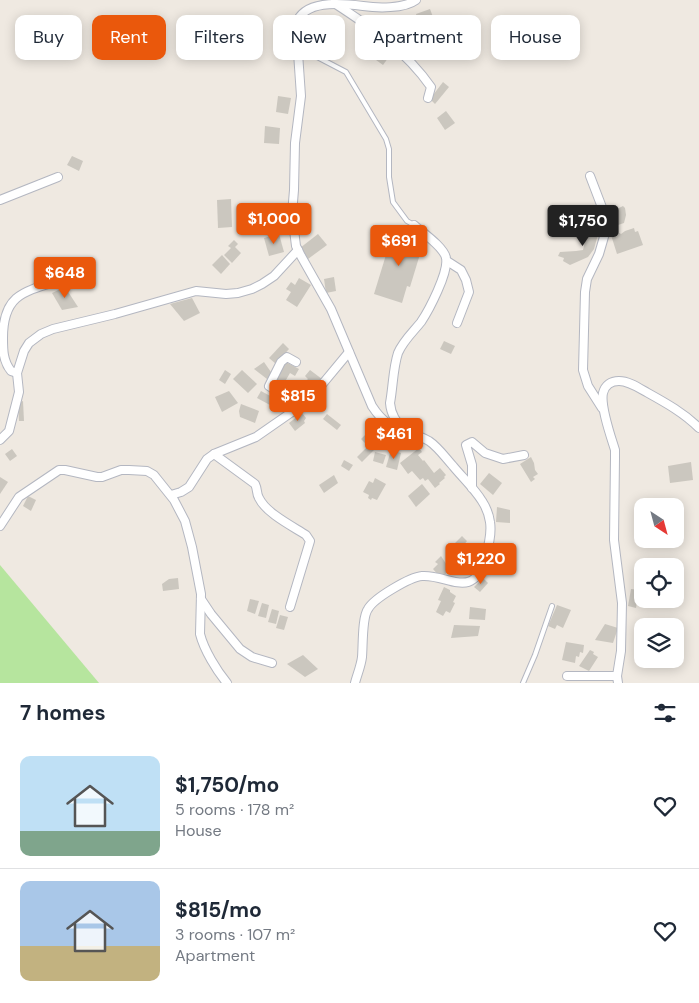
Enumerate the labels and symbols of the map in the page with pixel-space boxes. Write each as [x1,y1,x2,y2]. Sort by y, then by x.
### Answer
pin: $1,000 [233,202,315,245]
pin: $1,750 [542,204,624,247]
pin: $691 [369,224,429,267]
pin: $648 [35,256,95,299]
pin: $815 [268,380,328,422]
pin: $461 [364,418,424,460]
north arrow [634,498,684,548]
pin: $1,220 [440,542,522,585]

